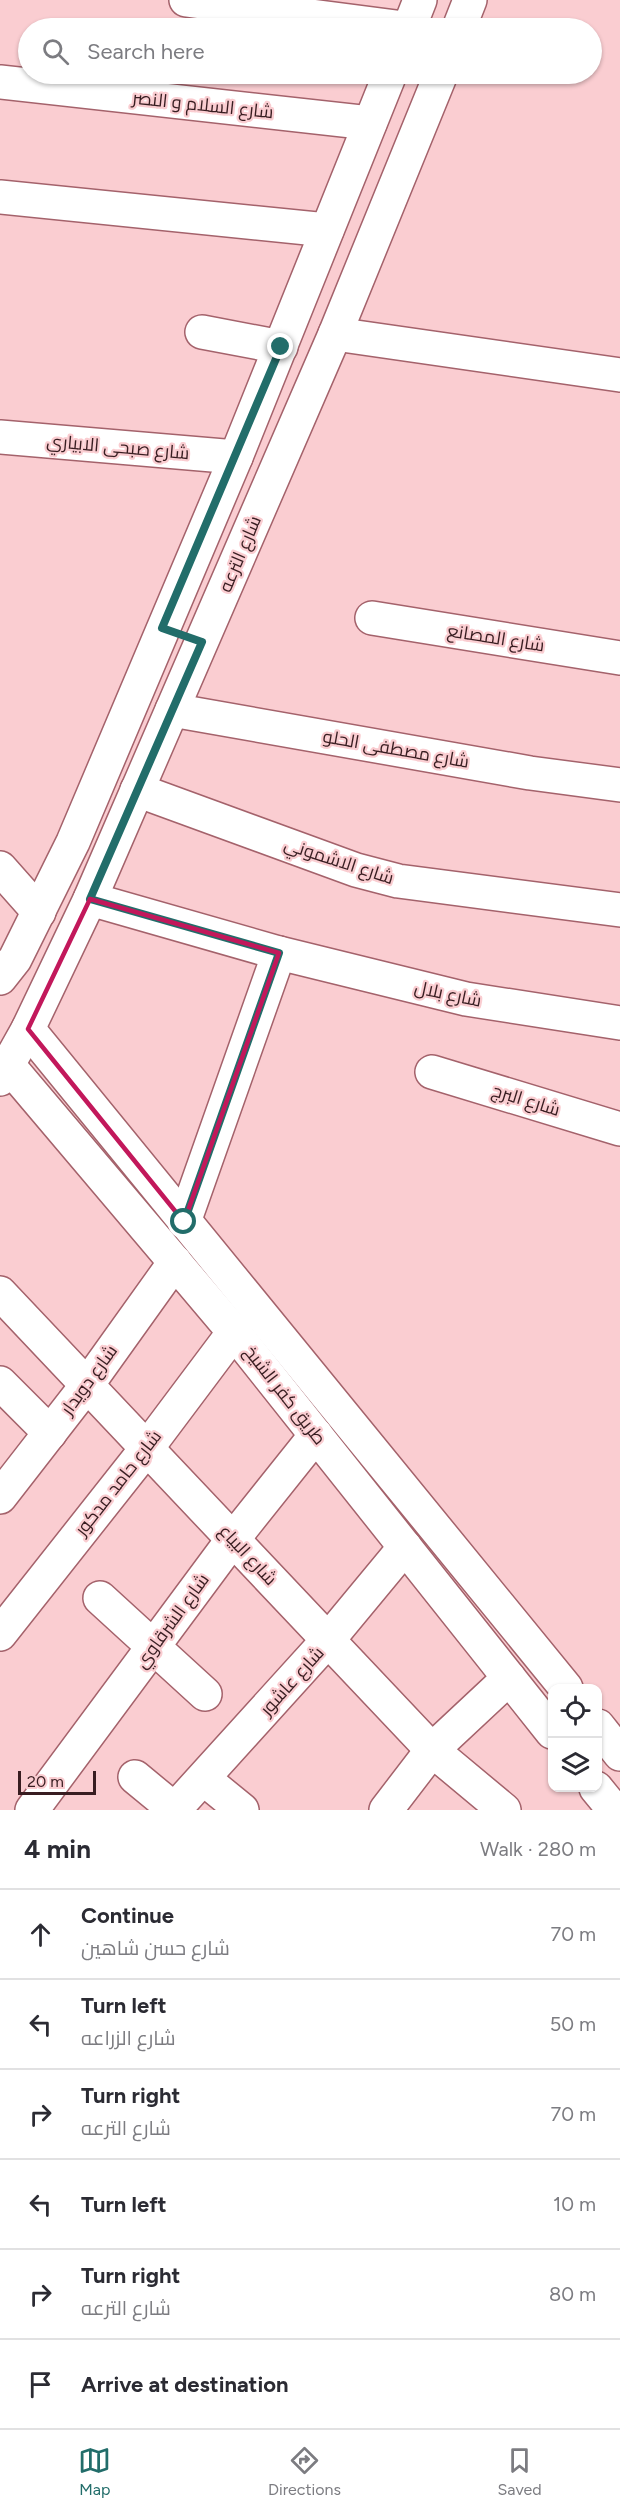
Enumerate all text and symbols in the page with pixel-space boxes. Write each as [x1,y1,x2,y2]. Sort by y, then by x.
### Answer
search box [18,18,602,84]
icon: search [39,35,72,68]
text: Search here [87,38,205,65]
street label: شارع السلام و النصر [130,87,275,124]
route end [267,333,293,359]
street label: شارع صبحى الابياري [45,430,190,467]
street label: شارع الترعه [214,512,267,596]
street label: شارع المصانع [446,619,546,658]
street label: شارع مصطفى الحلو [321,725,471,774]
street label: شارع الاشموني [281,833,397,892]
street label: شارع بلال [412,976,484,1013]
street label: شارع البرج [489,1079,563,1122]
route start [170,1208,196,1234]
street label: شارع دويدار [55,1340,123,1421]
street label: طريق كفر الشيخ [239,1341,331,1450]
street label: شارع حامد مدكور [69,1426,167,1542]
street label: شارع البياع [214,1520,282,1591]
street label: شارع الشرقاوي [130,1569,216,1674]
street label: شارع عاشور [255,1642,329,1721]
map controls [548,1684,602,1792]
button: locate [548,1684,602,1738]
button: layers [548,1738,602,1792]
scale bar [18,1768,96,1796]
text: 20 m [27,1772,64,1791]
text: 4 min [24,1833,91,1865]
text: Walk · 280 m [480,1837,596,1861]
text: Continue [81,1902,174,1929]
icon: ahead [24,1918,57,1951]
text: 70 m [550,1922,596,1946]
text: شارع حسن شاهين [81,1936,230,1960]
text: Turn left [81,1992,167,2019]
icon: left [24,2008,57,2041]
text: 50 m [550,2012,596,2036]
text: شارع الزراعه [81,2026,176,2050]
text: Turn right [81,2082,180,2109]
icon: right [24,2098,57,2131]
text: 70 m [550,2102,596,2126]
text: شارع الترعه [81,2116,171,2140]
icon: left [24,2188,57,2221]
text: Turn left [81,2191,167,2218]
text: 10 m [553,2192,596,2216]
text: Turn right [81,2262,180,2289]
icon: right [24,2278,57,2311]
text: 80 m [549,2282,596,2306]
text: شارع الترعه [81,2296,171,2320]
icon: arrive [24,2368,57,2401]
text: Arrive at destination [81,2371,289,2398]
tab: Map [78,2444,111,2499]
tab: Directions [268,2444,341,2499]
tab: Saved [498,2444,542,2499]

